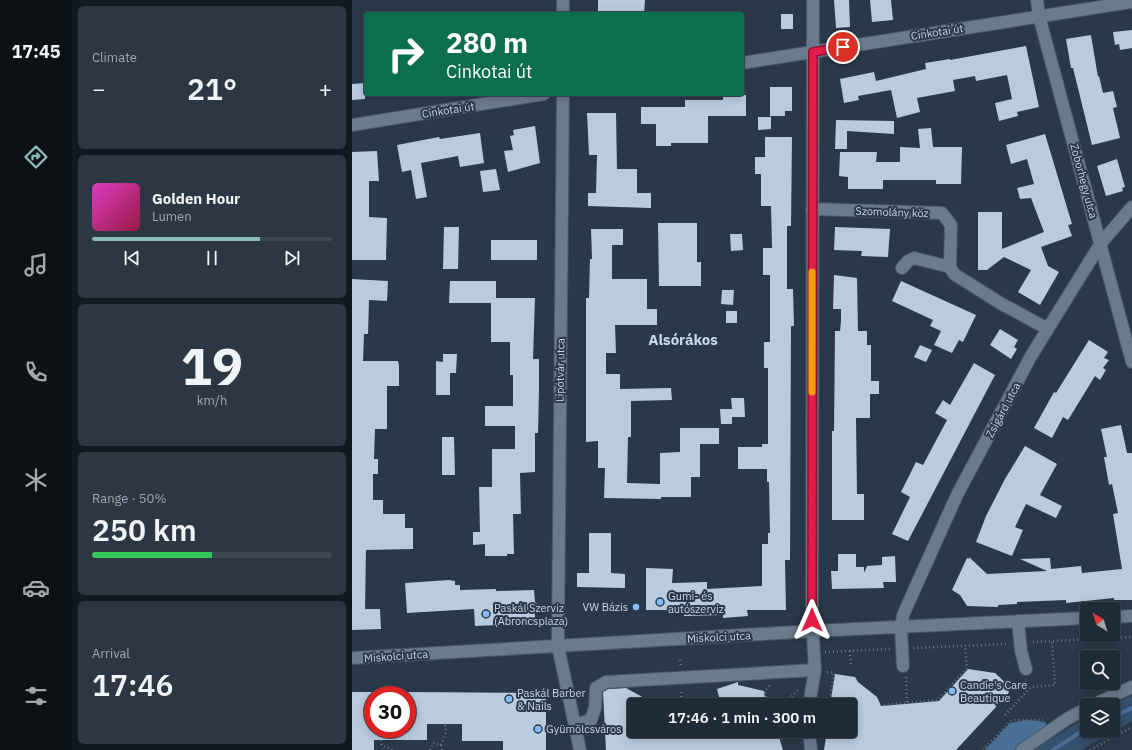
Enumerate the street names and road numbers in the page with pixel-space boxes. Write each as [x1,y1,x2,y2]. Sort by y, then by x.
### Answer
street label: Cinkotai út [910,21,964,43]
street label: Cinkotai út [421,99,475,121]
street label: Zoborhegy utca [1067,142,1101,220]
street label: Szomolány köz [855,204,929,220]
street label: Lipótvár utca [552,338,568,402]
street label: Zsigárd utca [983,380,1023,440]
street label: Miskolci utca [687,628,752,646]
street label: Miskolci utca [364,647,429,665]

